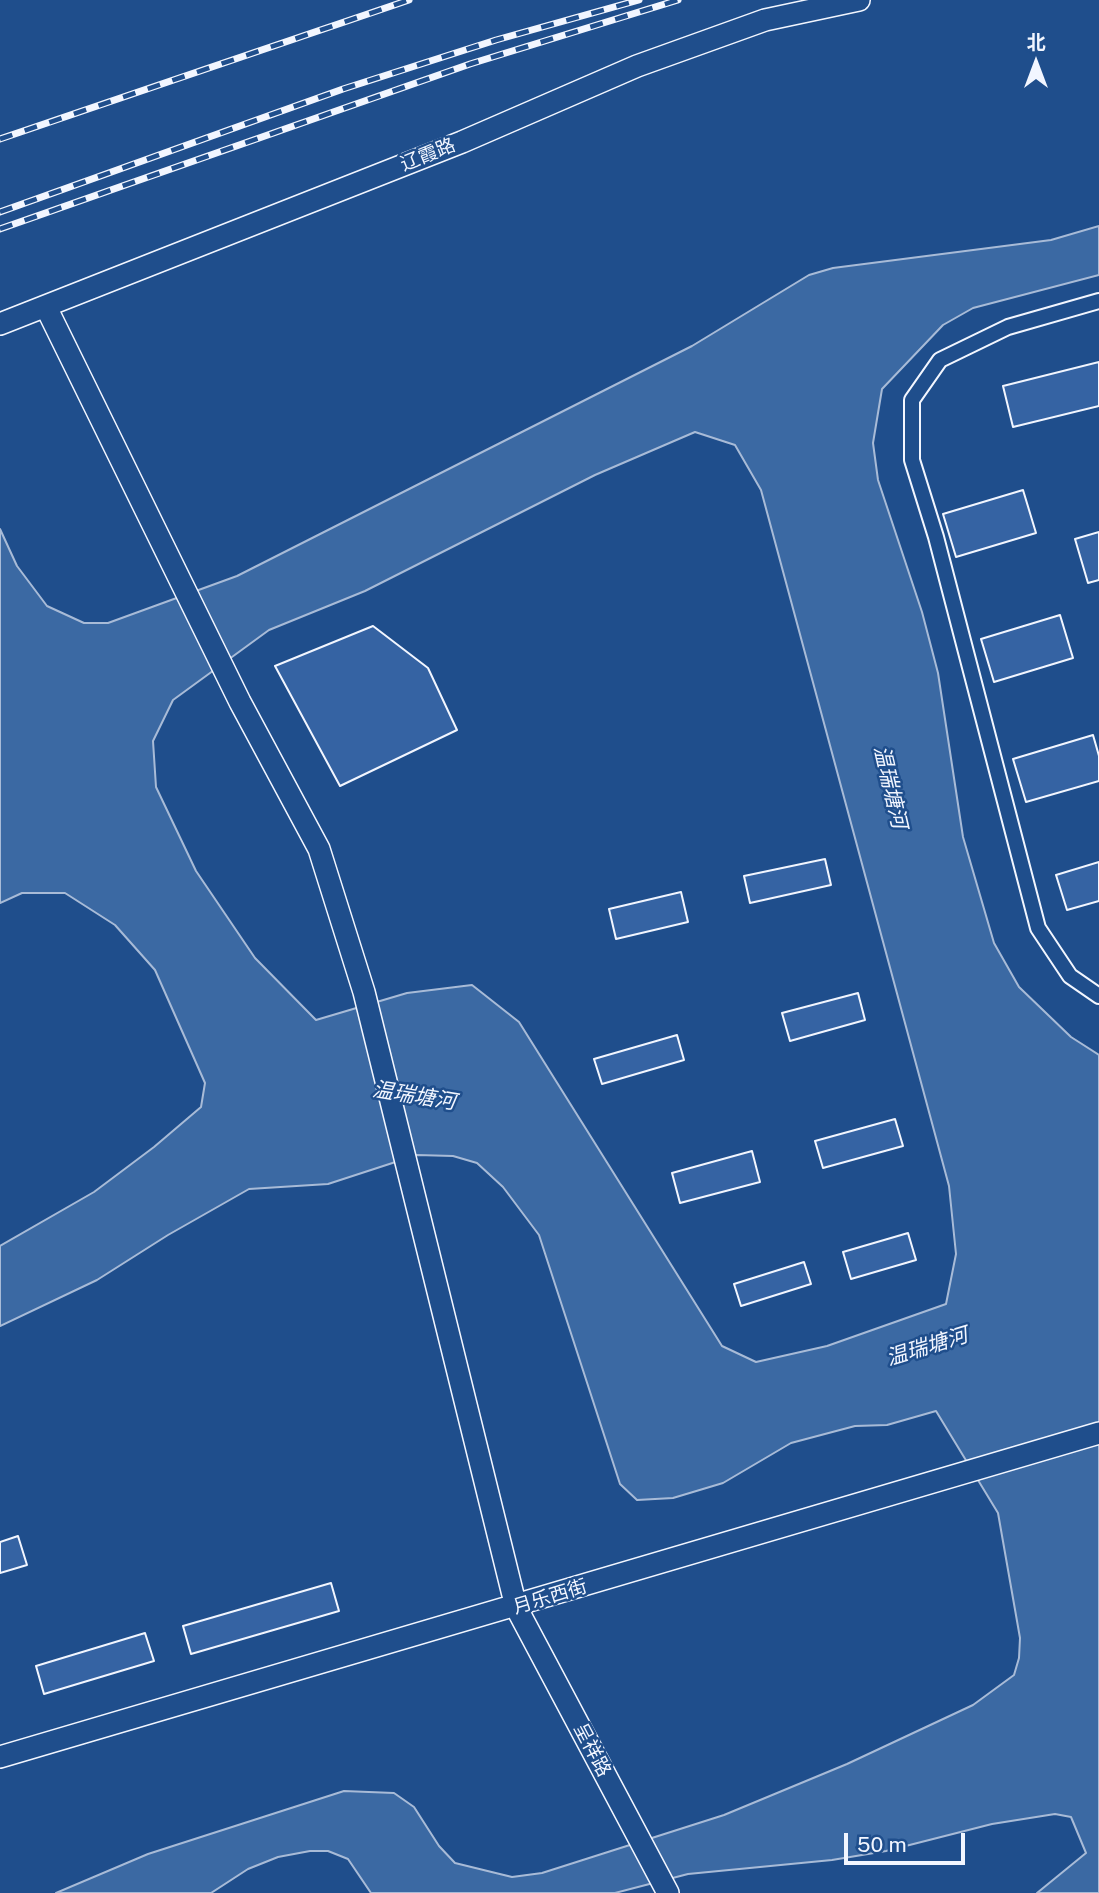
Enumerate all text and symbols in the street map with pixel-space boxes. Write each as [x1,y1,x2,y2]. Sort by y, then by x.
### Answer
north arrow [1001,28,1071,98]
text: 北 [1026,31,1046,53]
street label: 辽霞路 [397,134,459,176]
water label: 温瑞塘河 [868,743,912,831]
water label: 温瑞塘河 [371,1077,457,1115]
water label: 温瑞塘河 [883,1323,971,1371]
street label: 月乐西街 [510,1575,590,1619]
street label: 呈祥路 [569,1719,615,1781]
scale bar [847,1820,968,1864]
text: 50 m [857,1832,907,1857]

